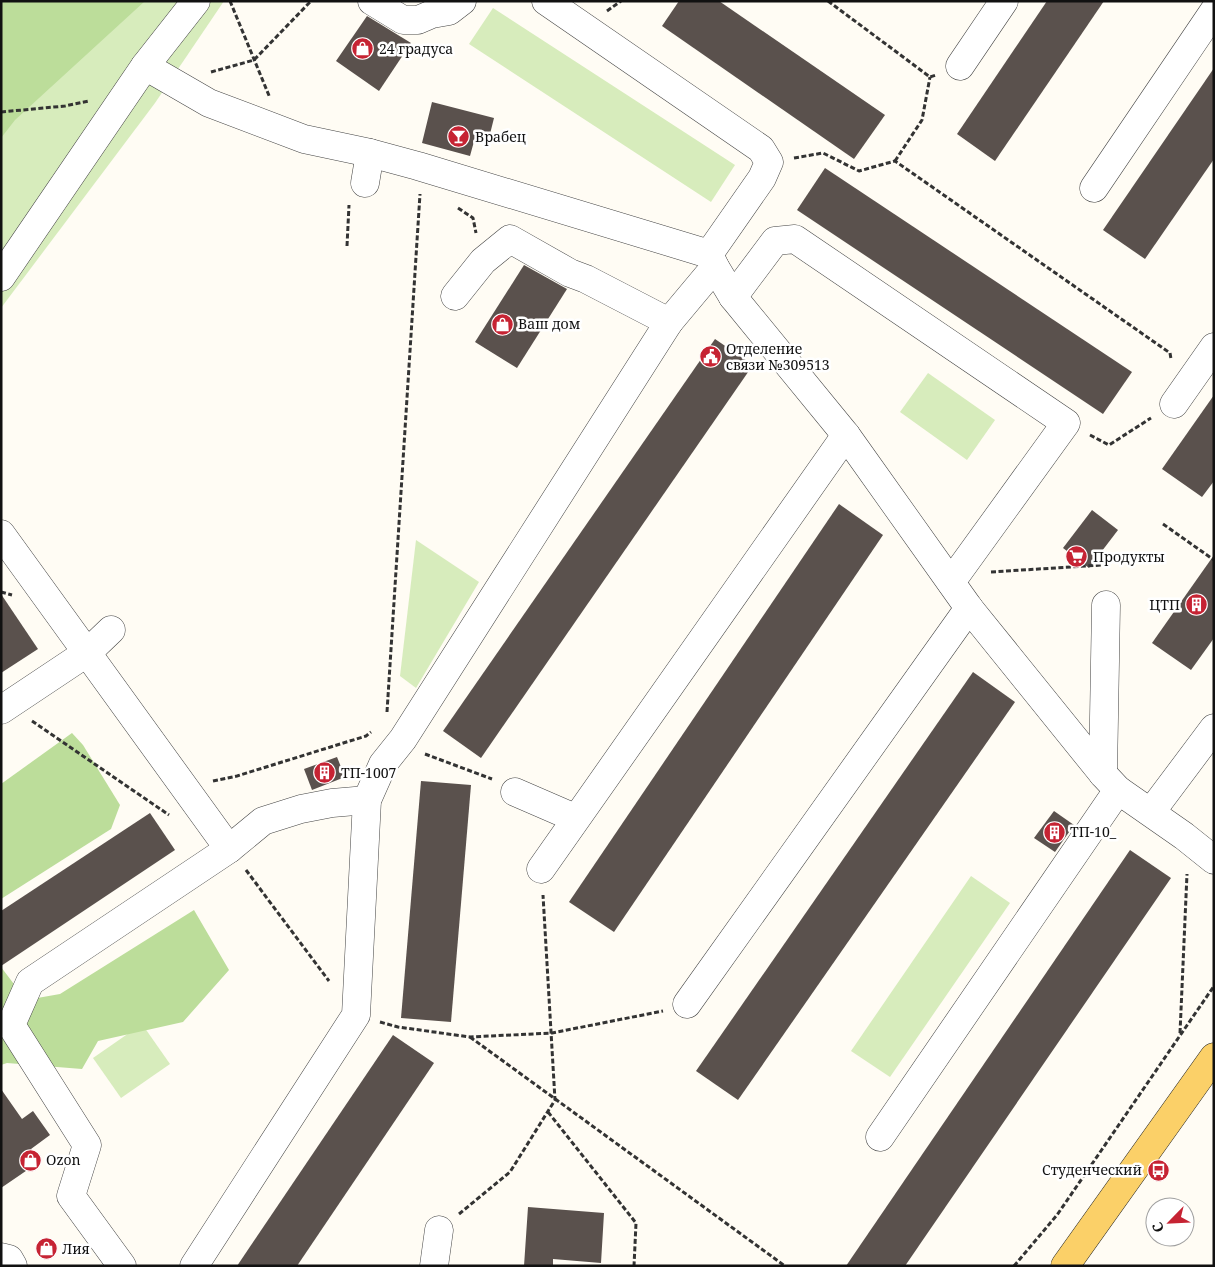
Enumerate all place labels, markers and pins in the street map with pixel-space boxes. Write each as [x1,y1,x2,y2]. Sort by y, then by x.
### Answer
shop icon: 24 градуса [351,37,375,61]
place label: 24 градуса [379,39,453,58]
bar icon: Врабец [447,125,471,149]
place label: Врабец [475,127,526,146]
shop icon: Ваш дом [490,312,514,336]
place label: Ваш дом [518,314,580,333]
place label: Отделение связи №309513 [726,339,830,374]
public building icon: Отделение связи №309513 [698,345,722,369]
supermarket icon: Продукты [1065,545,1089,569]
place label: Продукты [1093,547,1165,566]
building icon: ЦТП [1184,593,1208,617]
place label: ЦТП [1149,595,1180,614]
building icon: ТП-1007 [313,761,337,785]
place label: ТП-1007 [341,763,397,782]
building icon: ТП-10_ [1042,820,1066,844]
place label: ТП-10_ [1070,822,1117,841]
shop icon: Ozon [18,1148,42,1172]
place label: Ozon [46,1150,81,1169]
bus stop icon: Студенческий [1146,1158,1170,1182]
place label: Студенческий [1042,1160,1142,1179]
shop icon: Лия [34,1237,58,1261]
place label: Лия [62,1239,90,1258]

